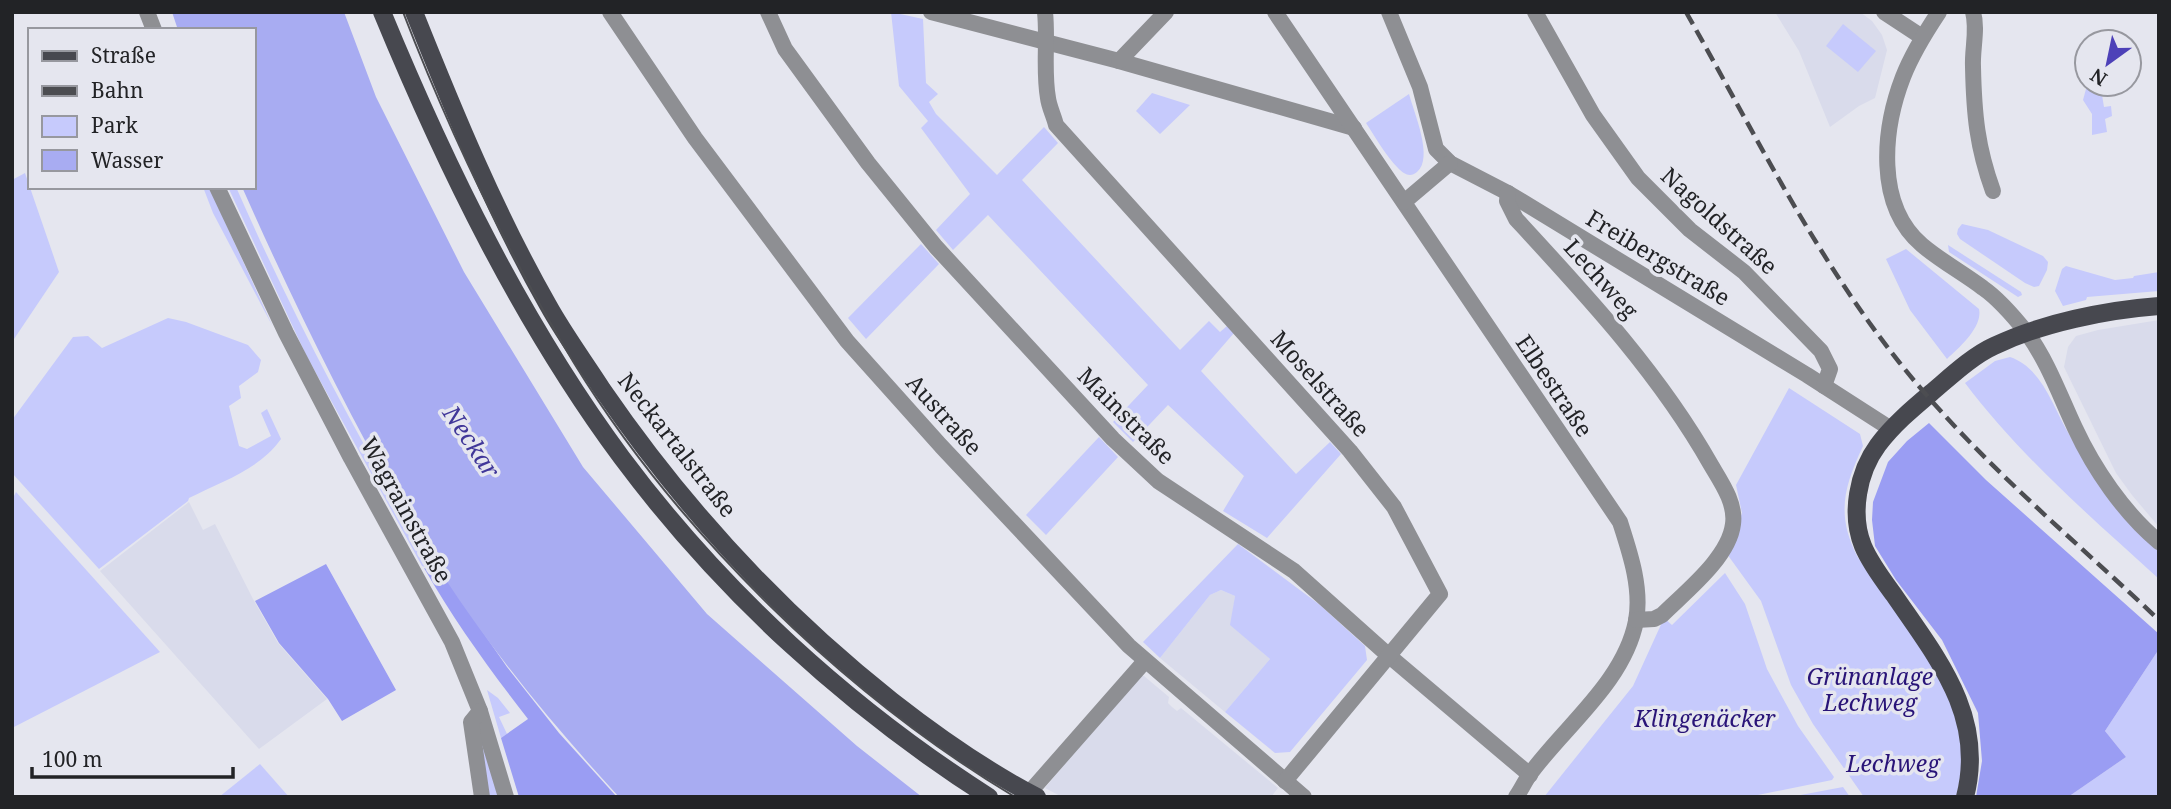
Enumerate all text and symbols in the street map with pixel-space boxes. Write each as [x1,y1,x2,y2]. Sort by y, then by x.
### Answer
legend [28,28,256,189]
north arrow [2073,28,2143,98]
text: Straße [91,41,156,69]
text: N [2085,62,2112,92]
text: Bahn [91,76,143,104]
text: Park [91,111,138,139]
text: Wasser [91,146,164,174]
street label: Nagoldstraße [1655,159,1785,281]
street label: Freibergstraße [1581,202,1736,313]
street label: Lechweg [1557,232,1647,326]
street label: Moselstraße [1264,323,1377,444]
street label: Elbestraße [1509,328,1601,443]
street label: Mainstraße [1071,360,1182,471]
street label: Neckartalstraße [611,365,744,523]
street label: Austraße [900,367,990,462]
water label: Neckar [435,398,509,484]
street label: Wagrainstraße [354,431,460,588]
park label: Grünanlage Lechweg [1807,660,1933,718]
park label: Klingenäcker [1633,702,1776,734]
scale bar [32,736,233,780]
text: 100 m [42,745,103,773]
park label: Lechweg [1845,747,1941,779]

